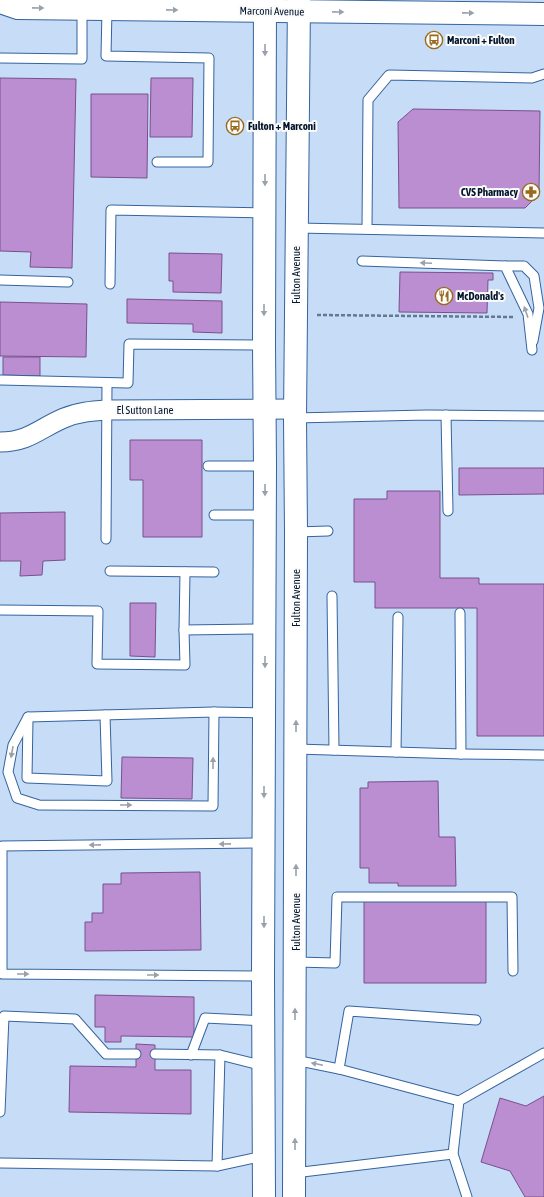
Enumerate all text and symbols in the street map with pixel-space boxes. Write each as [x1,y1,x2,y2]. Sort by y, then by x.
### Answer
street label: Marconi Avenue [240,4,304,18]
one-way arrow [32,5,45,11]
one-way arrow [166,7,179,13]
one-way arrow [332,8,344,15]
one-way arrow [462,10,475,16]
bus stop icon: Marconi + Fulton [424,30,444,50]
place label: Marconi + Fulton [447,34,515,46]
one-way arrow [262,44,268,57]
bus stop icon: Fulton + Marconi [225,116,245,136]
place label: Fulton + Marconi [248,120,316,132]
one-way arrow [262,174,268,187]
pharmacy icon: CVS Pharmacy [521,182,541,202]
place label: CVS Pharmacy [461,186,518,198]
street label: Fulton Avenue [290,246,302,304]
one-way arrow [420,260,432,267]
restaurant icon: McDonald's [434,286,454,306]
place label: McDonald's [457,290,504,302]
one-way arrow [261,304,267,317]
one-way arrow [522,306,528,318]
street label: El Sutton Lane [117,404,173,416]
one-way arrow [262,484,268,497]
street label: Fulton Avenue [290,569,302,627]
one-way arrow [262,656,268,669]
one-way arrow [293,719,299,732]
one-way arrow [8,746,14,758]
one-way arrow [210,756,216,769]
one-way arrow [261,786,267,799]
one-way arrow [120,802,132,809]
one-way arrow [218,841,231,847]
one-way arrow [88,842,101,848]
one-way arrow [293,863,299,876]
street label: Fulton Avenue [290,893,302,951]
one-way arrow [261,916,267,929]
one-way arrow [17,971,30,977]
one-way arrow [147,972,160,978]
one-way arrow [292,1008,299,1020]
one-way arrow [311,1061,323,1067]
one-way arrow [292,1137,298,1150]

